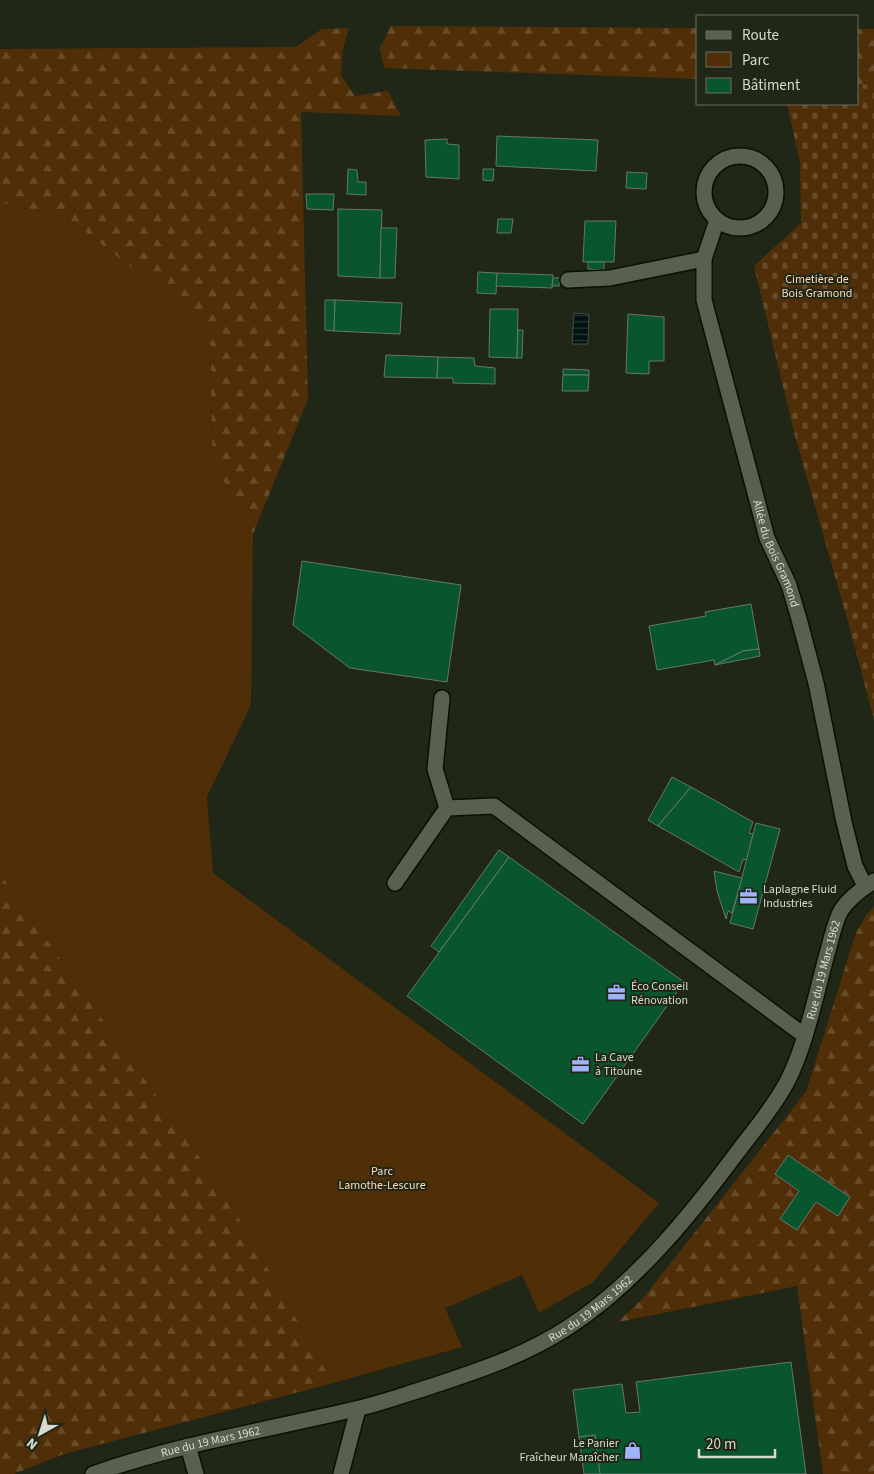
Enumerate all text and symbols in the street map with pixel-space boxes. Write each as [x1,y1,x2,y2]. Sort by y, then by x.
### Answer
legend [696,15,859,105]
text: Route [742,25,779,46]
text: Parc [742,50,769,71]
text: Bâtiment [742,75,800,96]
park label: Cimetière de Bois Gramond [782,271,852,302]
street label: Allée du Bois Gramond [748,498,803,609]
place label: Laplagne Fluid Industries [763,881,837,912]
office icon: Laplagne Fluid Industries [739,886,759,906]
street label: Rue du 19 Mars 1962 [802,918,845,1021]
place label: Éco Conseil Rénovation [631,978,688,1009]
office icon: Éco Conseil Rénovation [607,983,627,1003]
place label: La Cave à Titoune [595,1049,642,1080]
office icon: La Cave à Titoune [571,1054,591,1074]
park label: Parc Lamothe-Lescure [338,1163,426,1194]
street label: Rue du 19 Mars 1962 [545,1272,637,1347]
north arrow [15,1409,65,1459]
street label: Rue du 19 Mars 1962 [159,1422,262,1462]
scale bar [699,1426,775,1458]
text: N [23,1433,42,1454]
text: 20 m [706,1434,736,1455]
place label: Le Panier Fraîcheur Maraîcher [520,1435,620,1466]
shop icon: Le Panier Fraîcheur Maraîcher [623,1440,643,1460]

